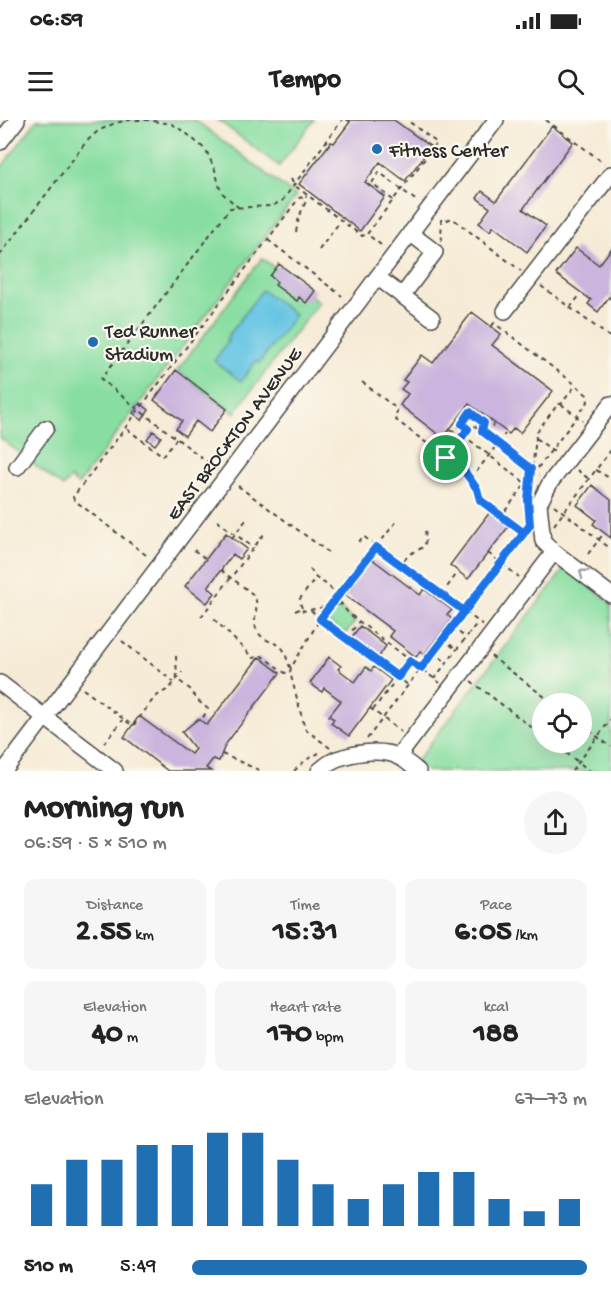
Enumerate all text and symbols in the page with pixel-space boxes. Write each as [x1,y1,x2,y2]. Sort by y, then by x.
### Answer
text: 06:59 [30,8,83,34]
icon: menu [24,65,57,98]
text: Tempo [270,65,341,97]
icon: search [554,65,587,98]
place label: Fitness Center [388,141,509,164]
marker: Fitness Center [370,142,384,156]
place label: Ted Runner Stadium [104,322,198,368]
marker: Ted Runner Stadium [86,335,100,349]
street label: EAST BROCKTON AVENUE [163,343,309,526]
pin [420,432,471,483]
icon: arrive [429,441,462,474]
one-way arrow [579,570,590,581]
map controls [532,693,592,753]
button: locate [532,693,592,753]
text: Morning run [24,791,184,829]
button: share [524,791,587,854]
text: 06:59 · 5 × 510 m [24,833,167,856]
text: Distance [87,897,143,916]
text: Time [291,897,320,916]
text: Pace [480,897,512,916]
text: 2.55 [76,916,132,951]
text: 15:31 [273,916,338,951]
text: 6:05 [454,916,512,951]
text: km [132,927,154,946]
text: /km [512,927,538,946]
text: Elevation [83,999,147,1018]
text: Heart rate [270,999,341,1018]
text: kcal [484,999,509,1018]
text: 40 [92,1018,123,1053]
text: 170 [267,1018,312,1053]
text: 188 [474,1018,519,1053]
text: m [123,1029,138,1048]
text: bpm [312,1029,344,1048]
text: Elevation [24,1089,104,1112]
text: 67–73 m [514,1089,587,1112]
text: 510 m [24,1256,73,1279]
text: 5:49 [120,1256,156,1279]

